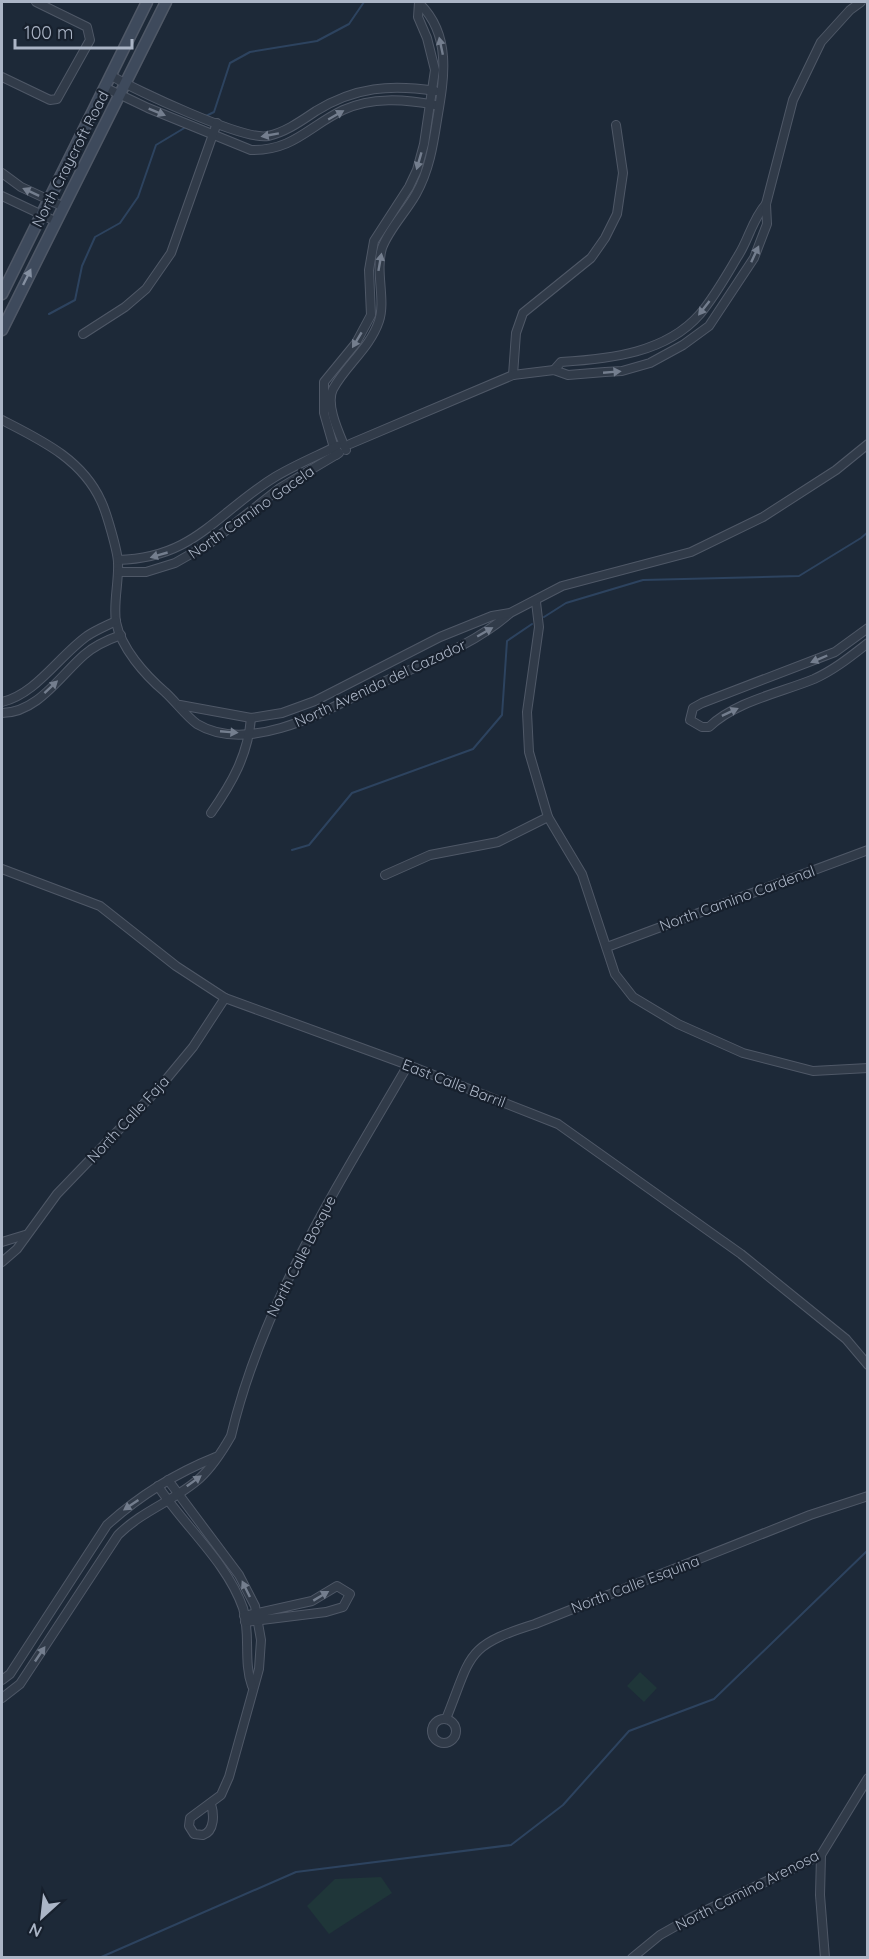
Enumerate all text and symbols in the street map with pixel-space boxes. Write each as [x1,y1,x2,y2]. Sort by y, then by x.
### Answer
scale bar [15,12,132,50]
text: 100 m [24,21,73,44]
one-way arrow [436,36,446,55]
street label: North Craycroft Road [27,88,113,230]
one-way arrow [149,107,167,117]
one-way arrow [328,110,345,120]
one-way arrow [261,131,280,140]
one-way arrow [414,152,423,170]
one-way arrow [22,187,39,196]
one-way arrow [750,244,760,262]
one-way arrow [376,253,385,272]
one-way arrow [23,269,32,286]
one-way arrow [698,300,711,316]
one-way arrow [352,332,362,349]
one-way arrow [602,367,621,377]
street label: North Camino Gacela [184,461,318,563]
one-way arrow [150,551,168,560]
one-way arrow [477,627,494,637]
street label: North Avenida del Cazador [291,635,469,731]
one-way arrow [810,655,827,664]
one-way arrow [44,680,58,694]
one-way arrow [722,707,739,716]
one-way arrow [219,727,238,737]
street label: North Camino Cardenal [657,861,817,935]
street label: East Calle Barril [400,1055,508,1111]
street label: North Calle Faja [83,1072,173,1166]
street label: North Calle Bosque [262,1192,340,1320]
one-way arrow [187,1475,202,1487]
one-way arrow [122,1500,139,1511]
street label: North Calle Esquina [568,1551,702,1617]
one-way arrow [242,1580,252,1598]
one-way arrow [313,1591,330,1601]
one-way arrow [34,1646,45,1663]
street label: North Camino Arenosa [672,1846,822,1934]
north arrow [12,1887,72,1947]
text: N [25,1919,45,1942]

